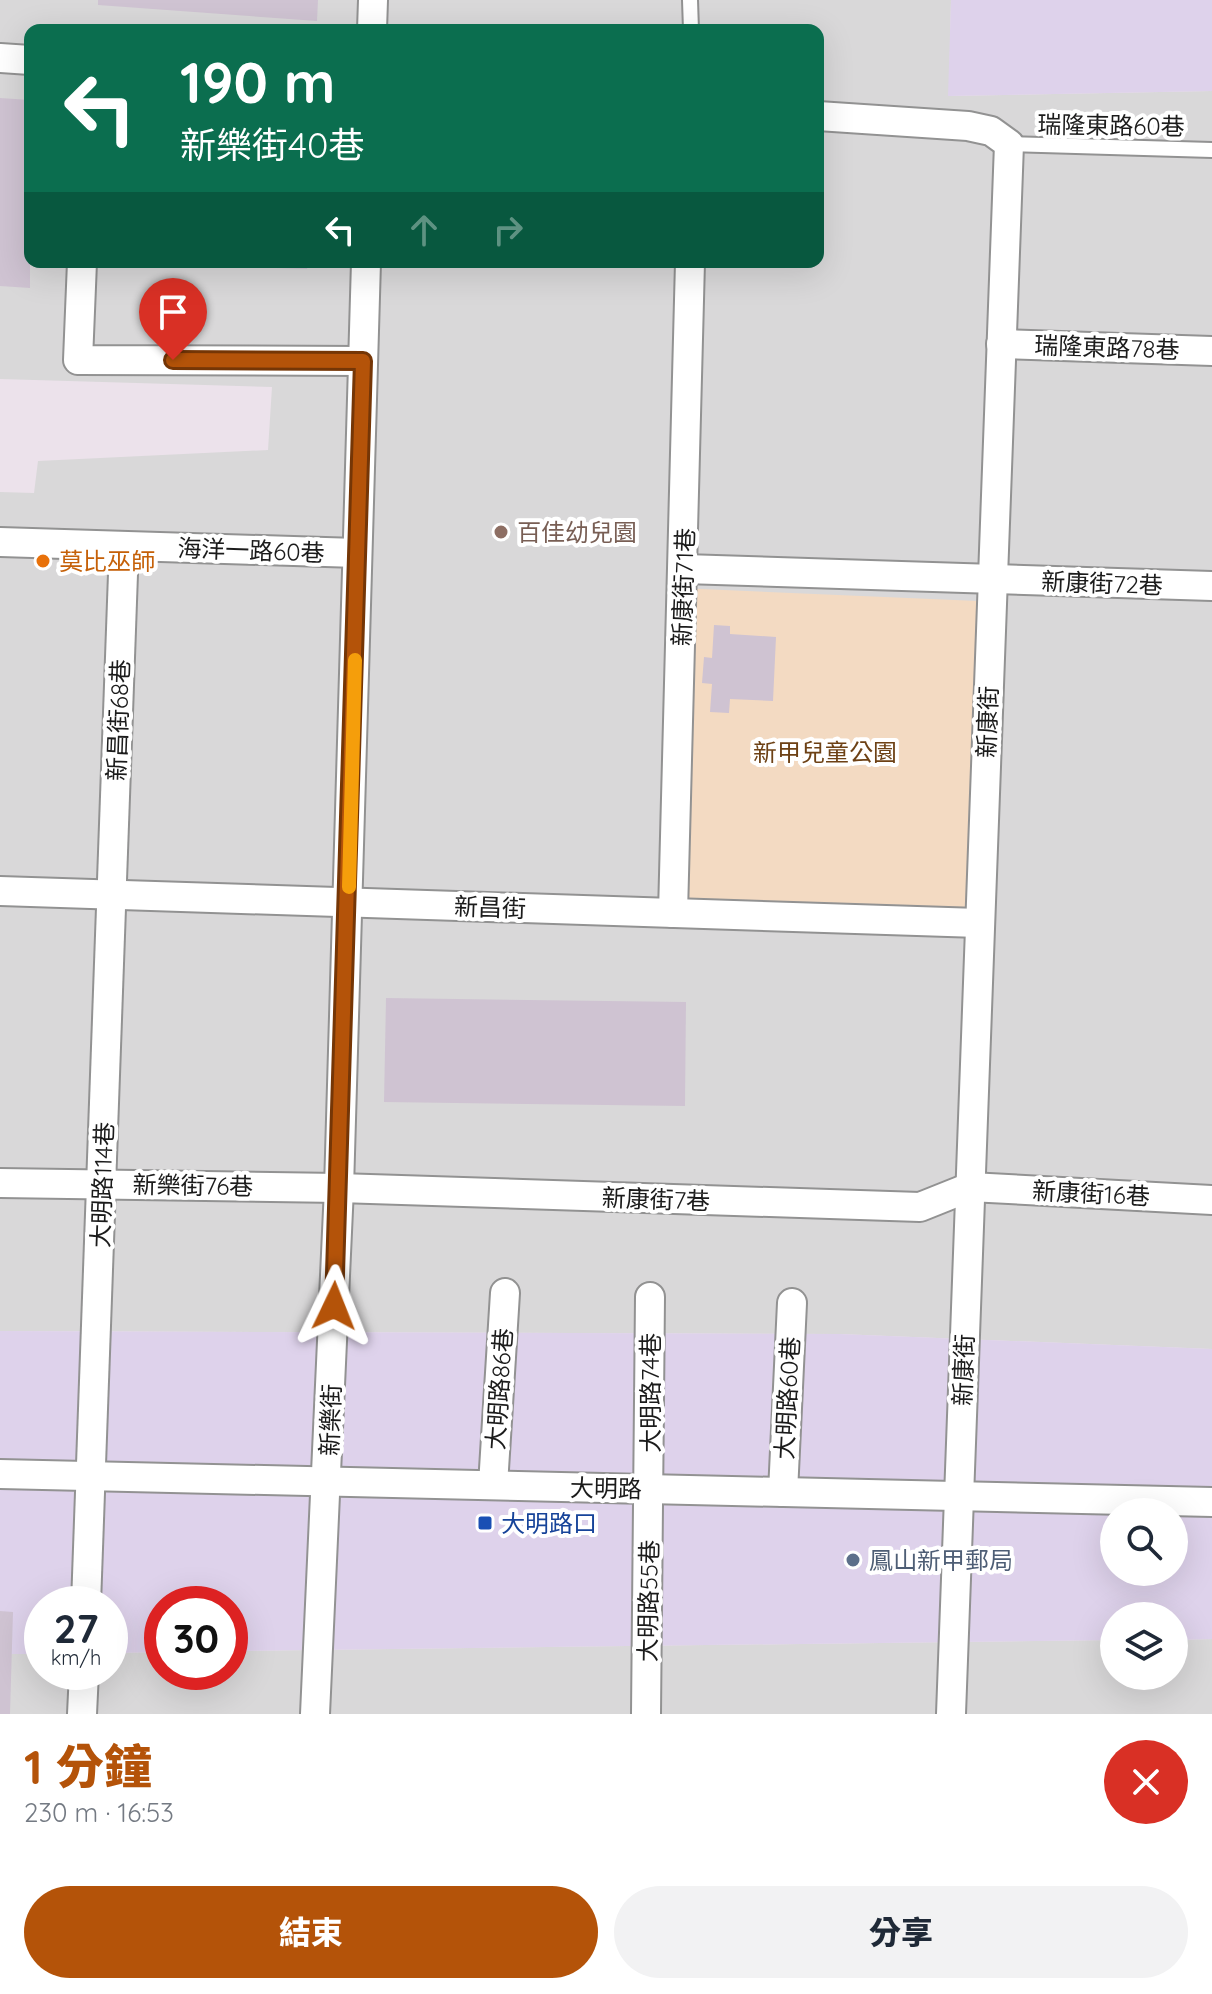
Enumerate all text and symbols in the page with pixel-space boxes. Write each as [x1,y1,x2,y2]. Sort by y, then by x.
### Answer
text: 190 m [180,47,335,117]
icon: left [48,56,152,160]
street label: 瑞隆東路60巷 [1037,109,1185,141]
text: 新樂街40巷 [180,122,364,167]
icon: left [318,208,362,252]
icon: ahead [402,208,446,252]
icon: right [486,208,530,252]
pin [139,278,207,360]
icon: arrive [151,290,195,334]
street label: 瑞隆東路78巷 [1034,329,1180,365]
place label: 百佳幼兒園 [517,517,637,547]
marker: 百佳幼兒園 [492,523,510,541]
street label: 新康街71巷 [666,527,700,647]
street label: 海洋一路60巷 [177,532,325,568]
place label: 莫比巫師 [59,546,155,576]
marker: 莫比巫師 [34,552,52,570]
street label: 新康街72巷 [1041,566,1163,600]
street label: 新昌街68巷 [101,659,135,781]
street label: 新康街 [971,685,1003,759]
park label: 新甲兒童公園 [753,737,897,767]
street label: 新昌街 [453,891,527,923]
street label: 大明路114巷 [85,1121,119,1249]
street label: 新樂街76巷 [132,1169,254,1201]
street label: 新康街16巷 [1031,1175,1151,1211]
street label: 新康街7巷 [601,1182,711,1216]
position arrow [292,1264,376,1348]
street label: 大明路86巷 [480,1327,518,1451]
street label: 大明路74巷 [635,1333,665,1453]
street label: 新康街 [947,1333,979,1407]
street label: 大明路60巷 [769,1336,805,1460]
street label: 新樂街 [314,1383,346,1457]
street label: 大明路 [570,1472,642,1504]
map controls [1100,1498,1188,1690]
button: search [1100,1498,1188,1586]
place label: 大明路口 [501,1508,597,1538]
marker: 大明路口 [476,1514,494,1532]
street label: 大明路55巷 [632,1540,664,1662]
place label: 鳳山新甲郵局 [869,1545,1013,1575]
marker: 鳳山新甲郵局 [844,1551,862,1569]
speed limit sign: 30 [144,1586,248,1690]
button: layers [1100,1602,1188,1690]
text: 27 [54,1603,98,1653]
text: km/h [51,1645,101,1670]
text: 1 分鐘 [24,1736,152,1796]
button: close [1104,1740,1188,1824]
text: 230 m · 16:53 [24,1796,174,1829]
button: 結束 [24,1886,598,1978]
button: 分享 [614,1886,1188,1978]

